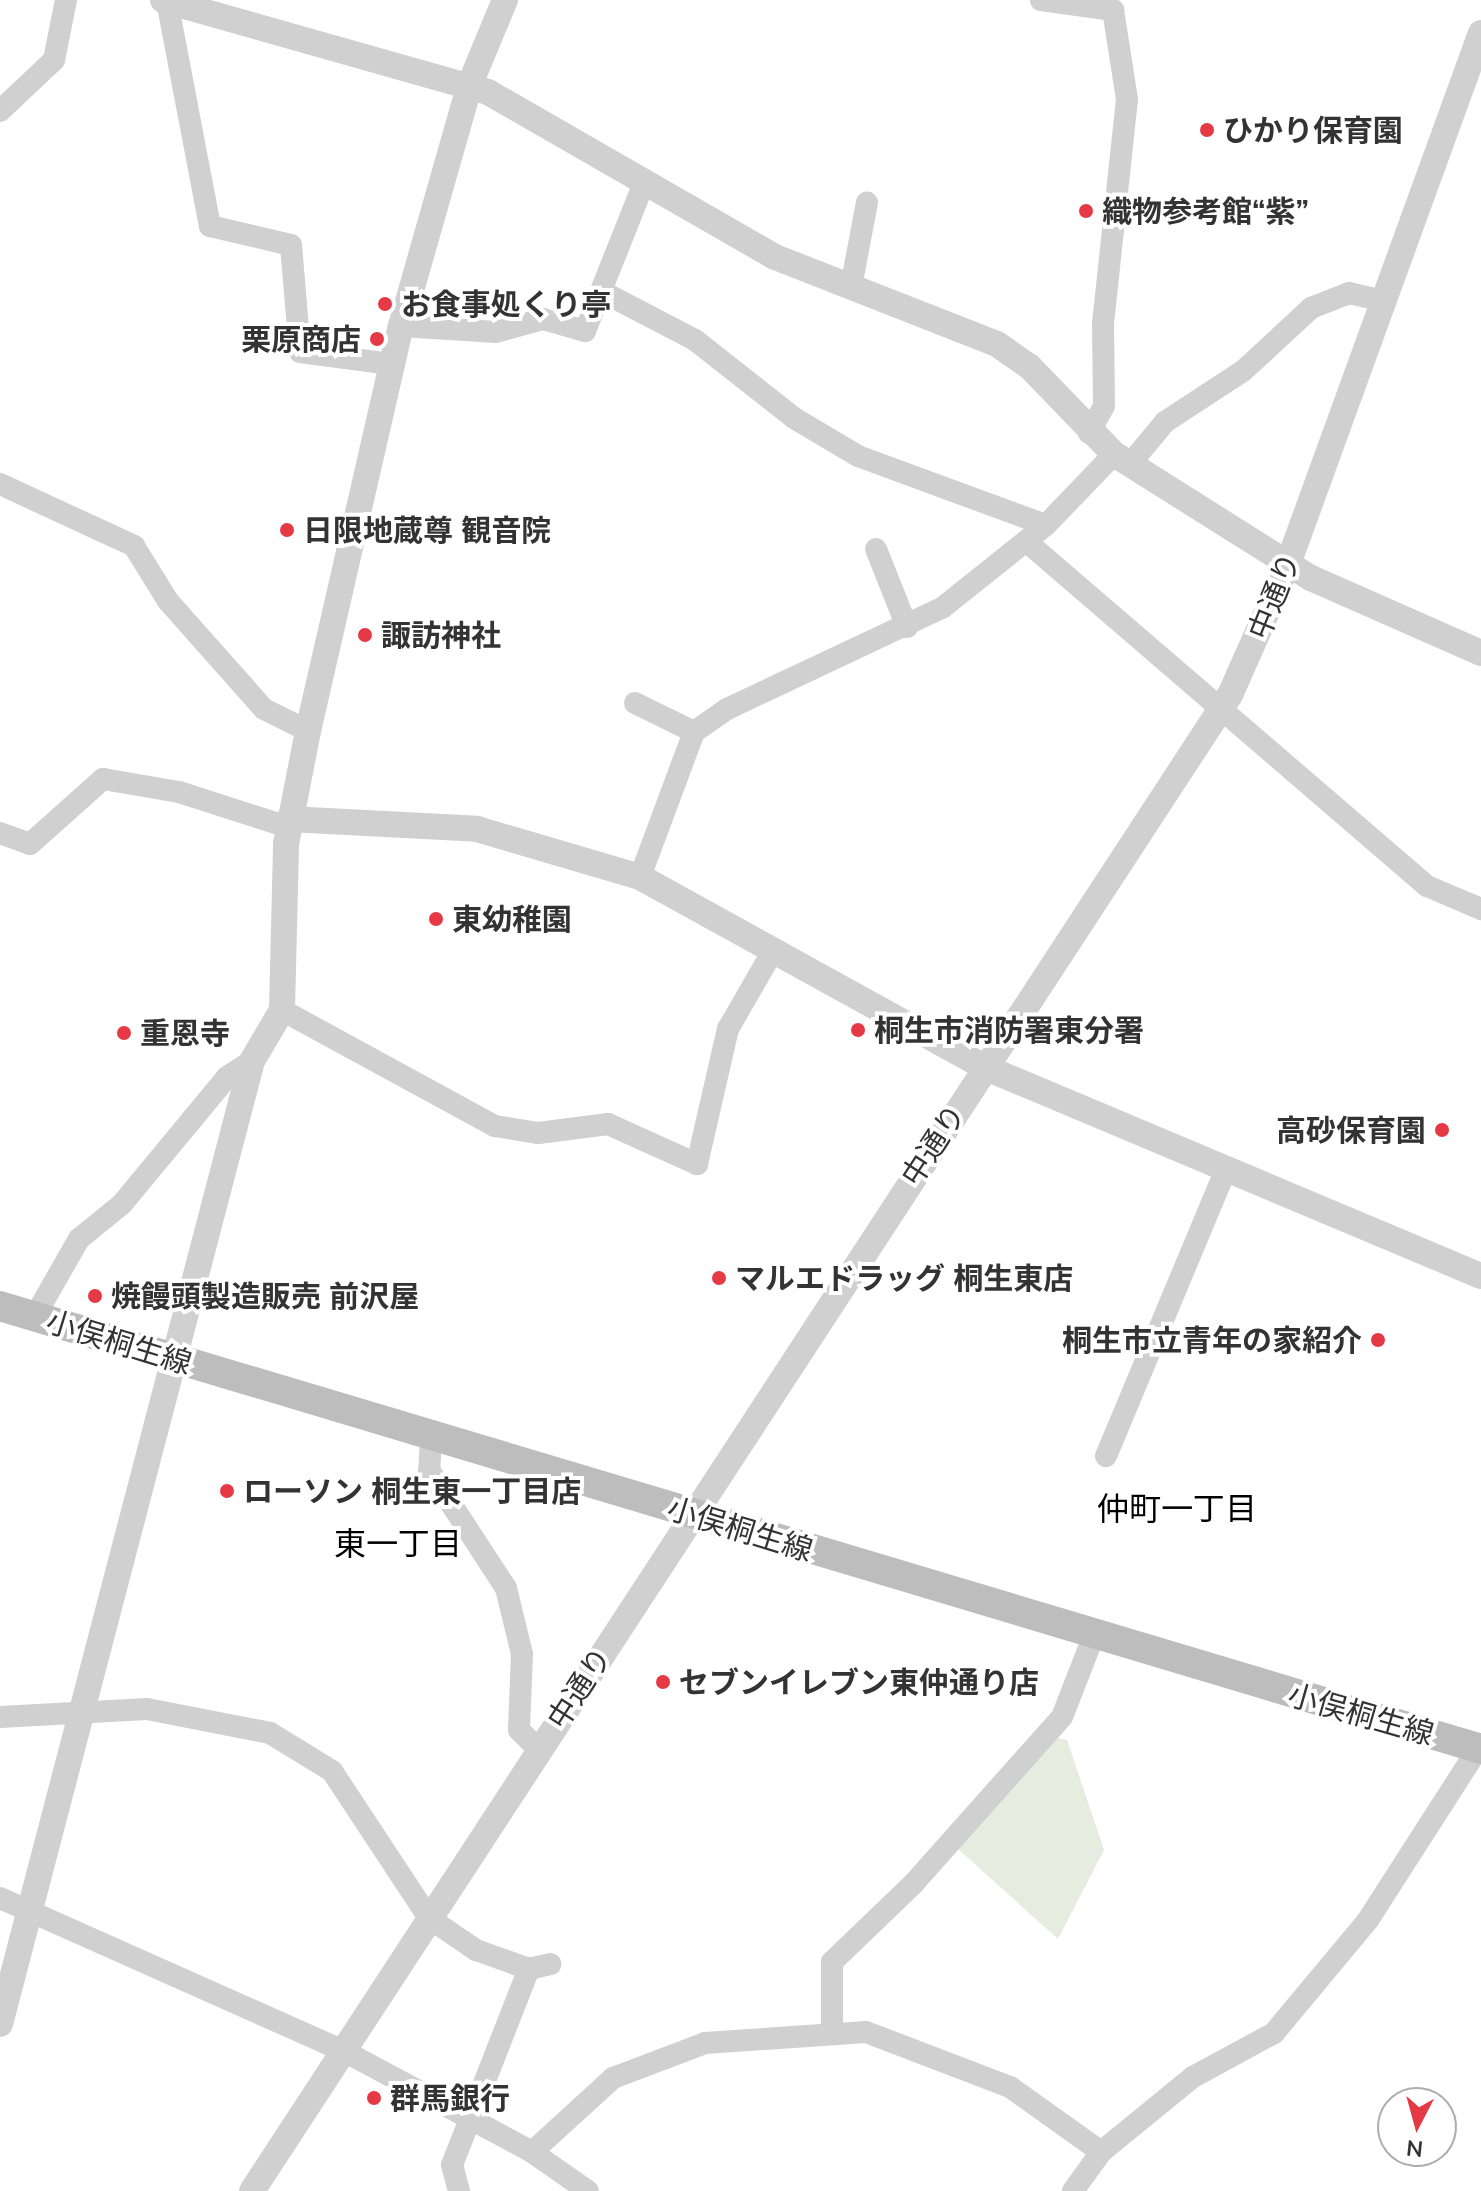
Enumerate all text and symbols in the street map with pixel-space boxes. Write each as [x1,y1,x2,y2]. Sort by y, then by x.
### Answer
place label: ひかり保育園 [1223,112,1403,148]
marker: ひかり保育園 [1198,121,1216,139]
place label: 織物参考館“紫” [1102,193,1309,229]
marker: 織物参考館“紫” [1077,202,1095,220]
place label: お食事処くり亭 [401,286,611,322]
marker: お食事処くり亭 [376,295,394,313]
place label: 栗原商店 [241,321,361,357]
marker: 栗原商店 [368,330,386,348]
place label: 日限地蔵尊 観音院 [303,512,551,548]
marker: 日限地蔵尊 観音院 [278,521,296,539]
street label: 中通り [1240,548,1308,644]
place label: 諏訪神社 [381,617,501,653]
marker: 諏訪神社 [356,626,374,644]
place label: 東幼稚園 [452,901,572,937]
marker: 東幼稚園 [427,910,445,928]
place label: 桐生市消防署東分署 [874,1012,1144,1048]
place label: 重恩寺 [140,1015,230,1051]
marker: 桐生市消防署東分署 [849,1021,867,1039]
marker: 重恩寺 [115,1024,133,1042]
street label: 中通り [893,1097,973,1193]
place label: 高砂保育園 [1276,1112,1426,1148]
marker: 高砂保育園 [1433,1121,1451,1139]
place label: マルエドラッグ 桐生東店 [735,1260,1073,1296]
marker: マルエドラッグ 桐生東店 [710,1269,728,1287]
place label: 焼饅頭製造販売 前沢屋 [111,1278,419,1314]
marker: 焼饅頭製造販売 前沢屋 [86,1287,104,1305]
street label: 小俣桐生線 [42,1303,196,1381]
place label: 桐生市立青年の家紹介 [1062,1322,1362,1358]
marker: 桐生市立青年の家紹介 [1369,1331,1387,1349]
place label: ローソン 桐生東一丁目店 [243,1473,581,1509]
marker: ローソン 桐生東一丁目店 [218,1482,236,1500]
district label: 仲町一丁目 [1097,1489,1257,1527]
street label: 小俣桐生線 [663,1490,817,1568]
district label: 東一丁目 [334,1524,462,1562]
street label: 中通り [539,1640,619,1736]
place label: セブンイレブン東仲通り店 [679,1664,1039,1700]
marker: セブンイレブン東仲通り店 [654,1673,672,1691]
street label: 小俣桐生線 [1284,1676,1438,1752]
place label: 群馬銀行 [390,2080,510,2116]
north arrow [1377,2087,1457,2167]
marker: 群馬銀行 [365,2089,383,2107]
text: N [1405,2134,1424,2164]

